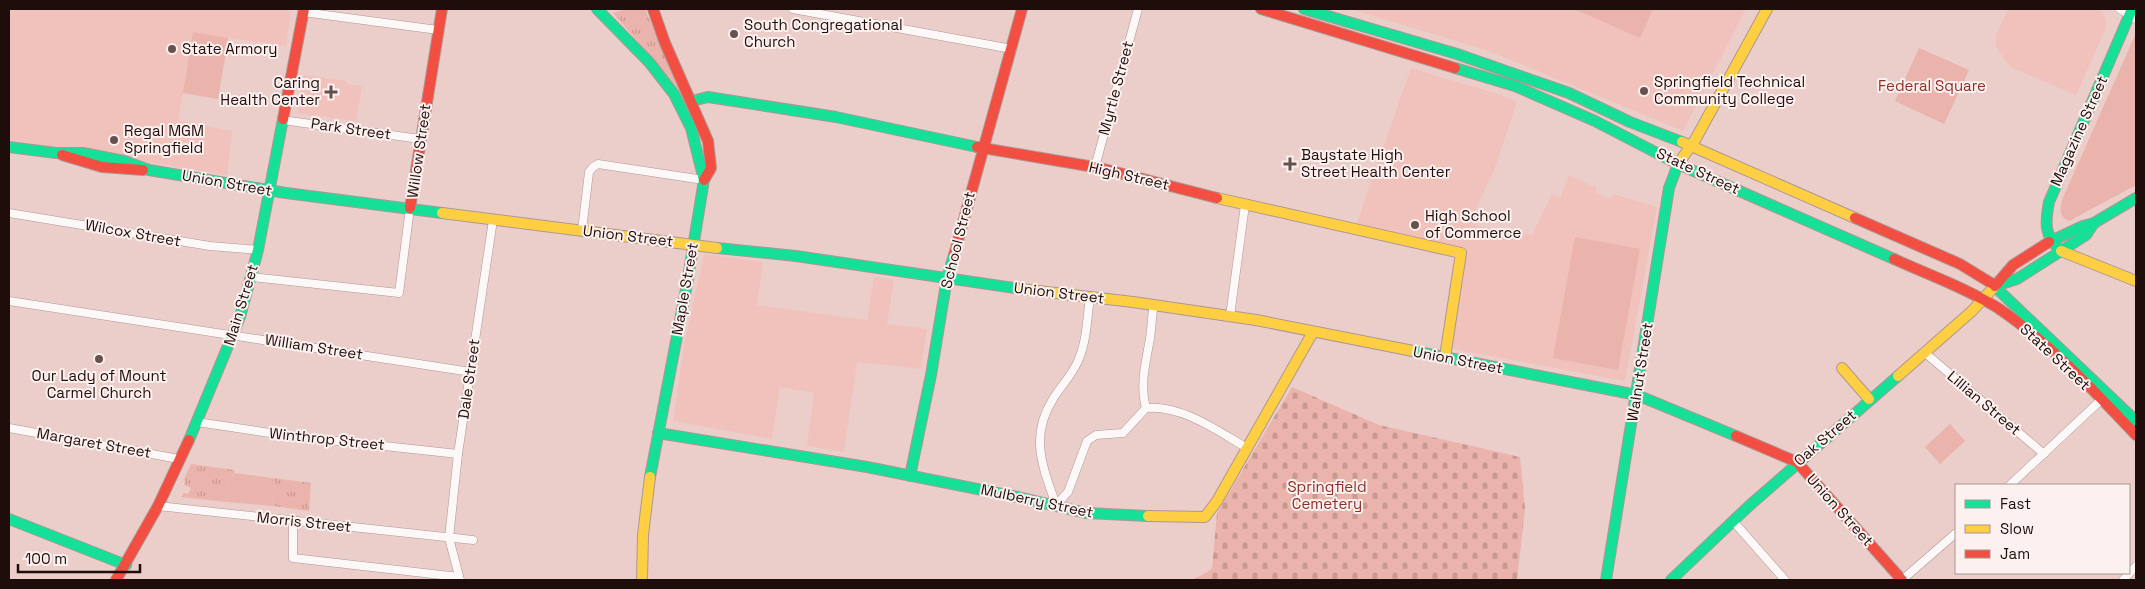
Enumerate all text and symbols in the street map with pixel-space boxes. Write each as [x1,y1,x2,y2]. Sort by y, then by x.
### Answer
place label: South Congregational Church [744,15,903,51]
marker: South Congregational Church [728,28,740,40]
street label: Myrtle Street [1094,38,1137,137]
place label: State Armory [182,39,277,58]
marker: State Armory [166,43,178,55]
place label: Springfield Technical Community College [1654,72,1805,108]
place label: Caring Health Center [220,73,320,109]
street label: Magazine Street [2046,73,2111,189]
park label: Federal Square [1878,76,1986,95]
marker: Caring Health Center [324,85,338,99]
marker: Springfield Technical Community College [1638,85,1650,97]
street label: Willow Street [402,102,435,199]
street label: Park Street [310,113,393,144]
place label: Regal MGM Springfield [124,121,204,157]
marker: Regal MGM Springfield [108,134,120,146]
street label: State Street [1654,143,1743,198]
place label: Baystate High Street Health Center [1301,145,1451,181]
street label: High Street [1087,157,1171,194]
marker: Baystate High Street Health Center [1283,157,1297,171]
street label: Union Street [181,165,274,200]
street label: School Street [936,189,979,290]
place label: High School of Commerce [1425,206,1521,242]
street label: Wilcox Street [84,215,183,250]
marker: High School of Commerce [1409,219,1421,231]
street label: Union Street [582,221,674,250]
street label: Maple Street [667,241,702,337]
street label: Main Street [219,262,262,348]
street label: Union Street [1013,278,1105,307]
street label: State Street [2016,319,2095,394]
street label: Walnut Street [1622,321,1657,423]
street label: William Street [264,329,365,364]
street label: Dale Street [453,337,484,420]
street label: Union Street [1412,341,1505,378]
marker: Our Lady of Mount Carmel Church [93,353,105,365]
place label: Our Lady of Mount Carmel Church [32,366,166,402]
street label: Lillian Street [1944,366,2025,439]
street label: Oak Street [1790,405,1860,470]
street label: Margaret Street [35,423,153,462]
street label: Winthrop Street [268,423,386,454]
street label: Union Street [1803,469,1878,550]
park label: Springfield Cemetery [1287,477,1367,513]
street label: Mulberry Street [979,479,1095,522]
legend [1955,484,2130,574]
text: Fast [2000,494,2031,513]
street label: Morris Street [256,507,352,536]
text: Slow [2000,519,2034,538]
scale bar [18,542,140,574]
text: Jam [2000,544,2030,563]
text: 100 m [25,549,67,568]

